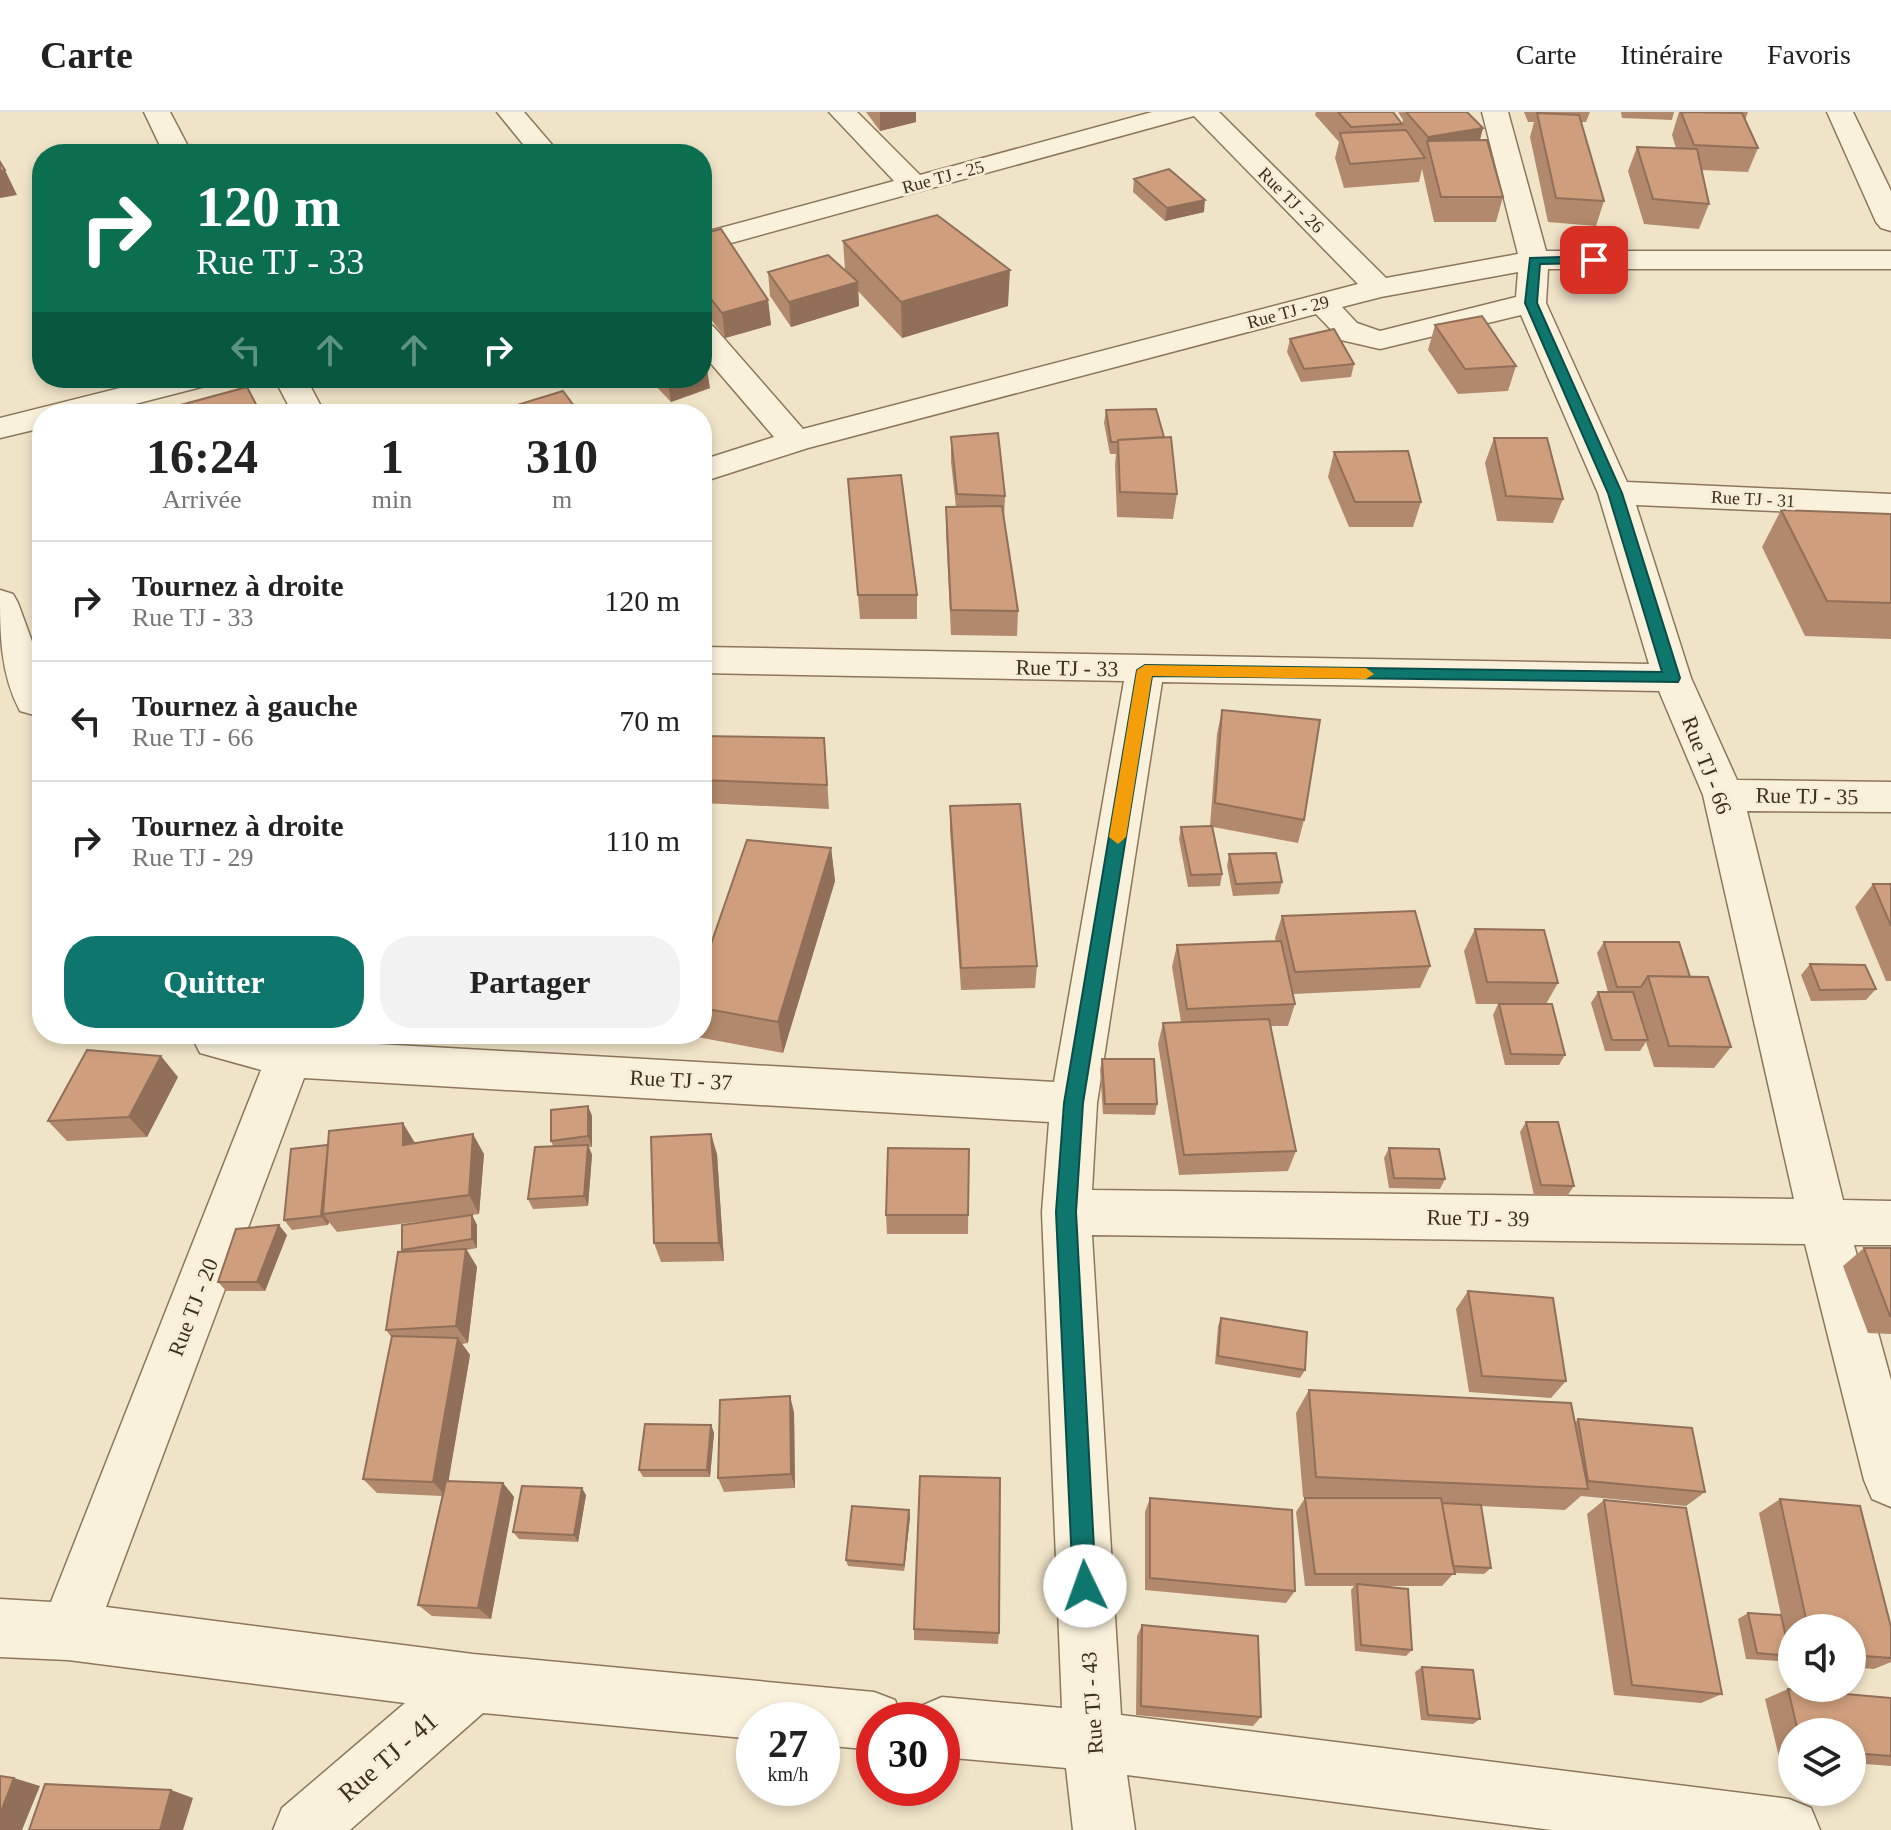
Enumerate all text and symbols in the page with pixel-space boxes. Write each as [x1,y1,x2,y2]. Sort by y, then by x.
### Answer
text: Carte [40,34,133,76]
text: Carte [1516,39,1576,70]
text: Itinéraire [1620,39,1723,70]
text: Favoris [1767,39,1851,70]
street label: Rue TJ - 25 [900,156,986,198]
street label: Rue TJ - 26 [1254,163,1328,237]
icon: right [64,176,168,280]
text: 120 m [196,176,341,238]
pin [1560,226,1628,294]
icon: arrive [1572,238,1616,282]
text: Rue TJ - 33 [196,242,364,282]
street label: Rue TJ - 29 [1245,291,1331,333]
icon: left [224,328,268,372]
icon: ahead [308,328,352,372]
icon: ahead [392,328,436,372]
icon: right [476,328,520,372]
text: 16:24 [146,430,258,483]
text: 1 [380,430,404,483]
text: 310 [526,430,598,483]
text: Arrivée [162,485,242,514]
text: min [372,485,412,514]
text: m [552,485,572,514]
street label: Rue TJ - 31 [1710,487,1796,511]
text: Tournez à droite [132,569,344,602]
icon: right [64,579,108,623]
text: 120 m [604,584,680,617]
text: Rue TJ - 33 [132,603,254,632]
street label: Rue TJ - 33 [1015,655,1119,681]
text: Tournez à gauche [132,689,358,722]
icon: left [64,699,108,743]
text: 70 m [619,704,680,737]
street label: Rue TJ - 66 [1677,712,1737,818]
text: Rue TJ - 66 [132,723,254,752]
street label: Rue TJ - 35 [1755,783,1859,809]
text: Tournez à droite [132,809,344,842]
icon: right [64,819,108,863]
text: 110 m [605,824,680,857]
text: Rue TJ - 29 [132,843,254,872]
button: Quitter [64,936,364,1028]
button: Partager [380,936,680,1028]
street label: Rue TJ - 37 [629,1065,733,1095]
street label: Rue TJ - 39 [1426,1205,1530,1231]
street label: Rue TJ - 20 [163,1254,223,1360]
position arrow [1043,1544,1127,1628]
map controls [1778,1614,1866,1806]
button: sound [1778,1614,1866,1702]
street label: Rue TJ - 43 [1076,1651,1108,1755]
speed limit sign: 30 [856,1702,960,1806]
street label: Rue TJ - 41 [333,1706,443,1808]
button: layers [1778,1718,1866,1806]
text: 27 [768,1721,808,1766]
text: km/h [767,1763,809,1785]

